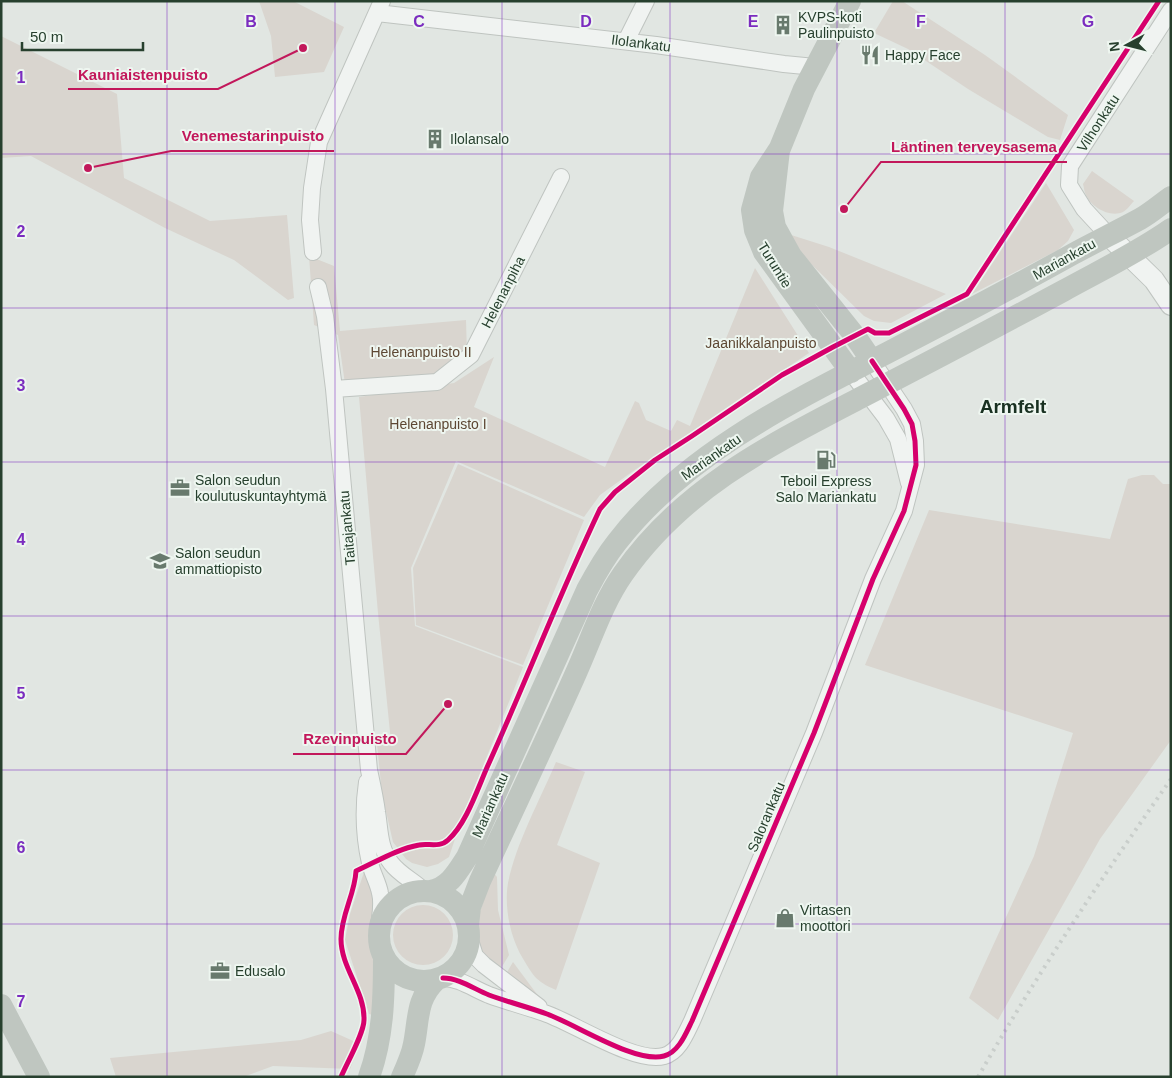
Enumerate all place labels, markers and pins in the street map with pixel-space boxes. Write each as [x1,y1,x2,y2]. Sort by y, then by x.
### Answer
place label: KVPS-koti Paulinpuisto [798,9,874,41]
building icon: KVPS-koti Paulinpuisto [772,14,794,36]
restaurant icon: Happy Face [859,44,881,66]
place label: Happy Face [885,47,961,63]
callout: Kauniaistenpuisto [68,59,218,89]
callout: Venemestarinpuisto [171,121,334,151]
building icon: Ilolansalo [424,128,446,150]
place label: Ilolansalo [450,131,509,147]
callout: Läntinen terveysasema [881,132,1067,162]
fuel station icon: Teboil Express Salo Mariankatu [815,449,837,471]
place label: Salon seudun koulutuskuntayhtymä [195,472,327,504]
place label: Teboil Express Salo Mariankatu [775,473,877,505]
office icon: Salon seudun koulutuskuntayhtymä [169,477,191,499]
place label: Salon seudun ammattiopisto [175,545,262,577]
school or university icon: Salon seudun ammattiopisto [149,550,171,572]
callout: Rzevinpuisto [293,724,406,754]
place label: Virtasen moottori [800,902,851,934]
shop icon: Virtasen moottori [774,907,796,929]
office icon: Edusalo [209,960,231,982]
place label: Edusalo [235,963,286,979]

